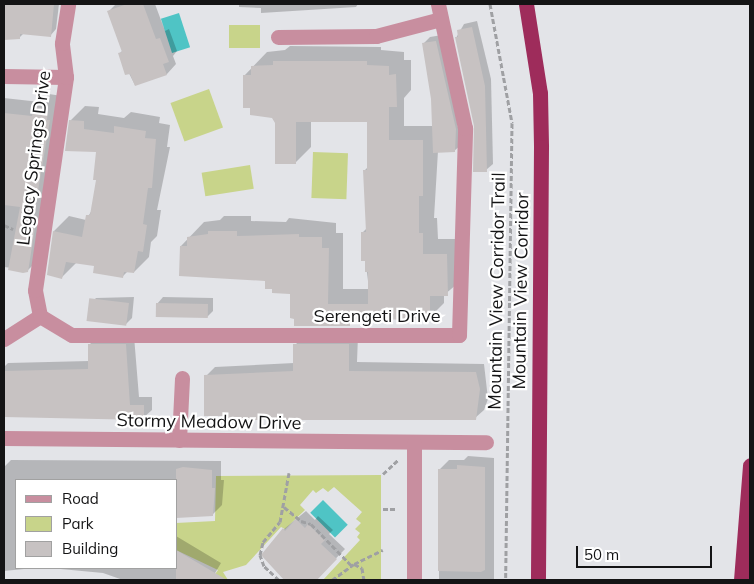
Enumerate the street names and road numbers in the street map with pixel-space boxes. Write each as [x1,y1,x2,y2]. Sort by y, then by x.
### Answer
street label: Legacy Springs Drive [13,69,55,247]
street label: Mountain View Corridor Trail [484,172,510,410]
street label: Mountain View Corridor [508,192,534,390]
street label: Serengeti Drive [313,305,441,327]
street label: Stormy Meadow Drive [116,410,302,434]

